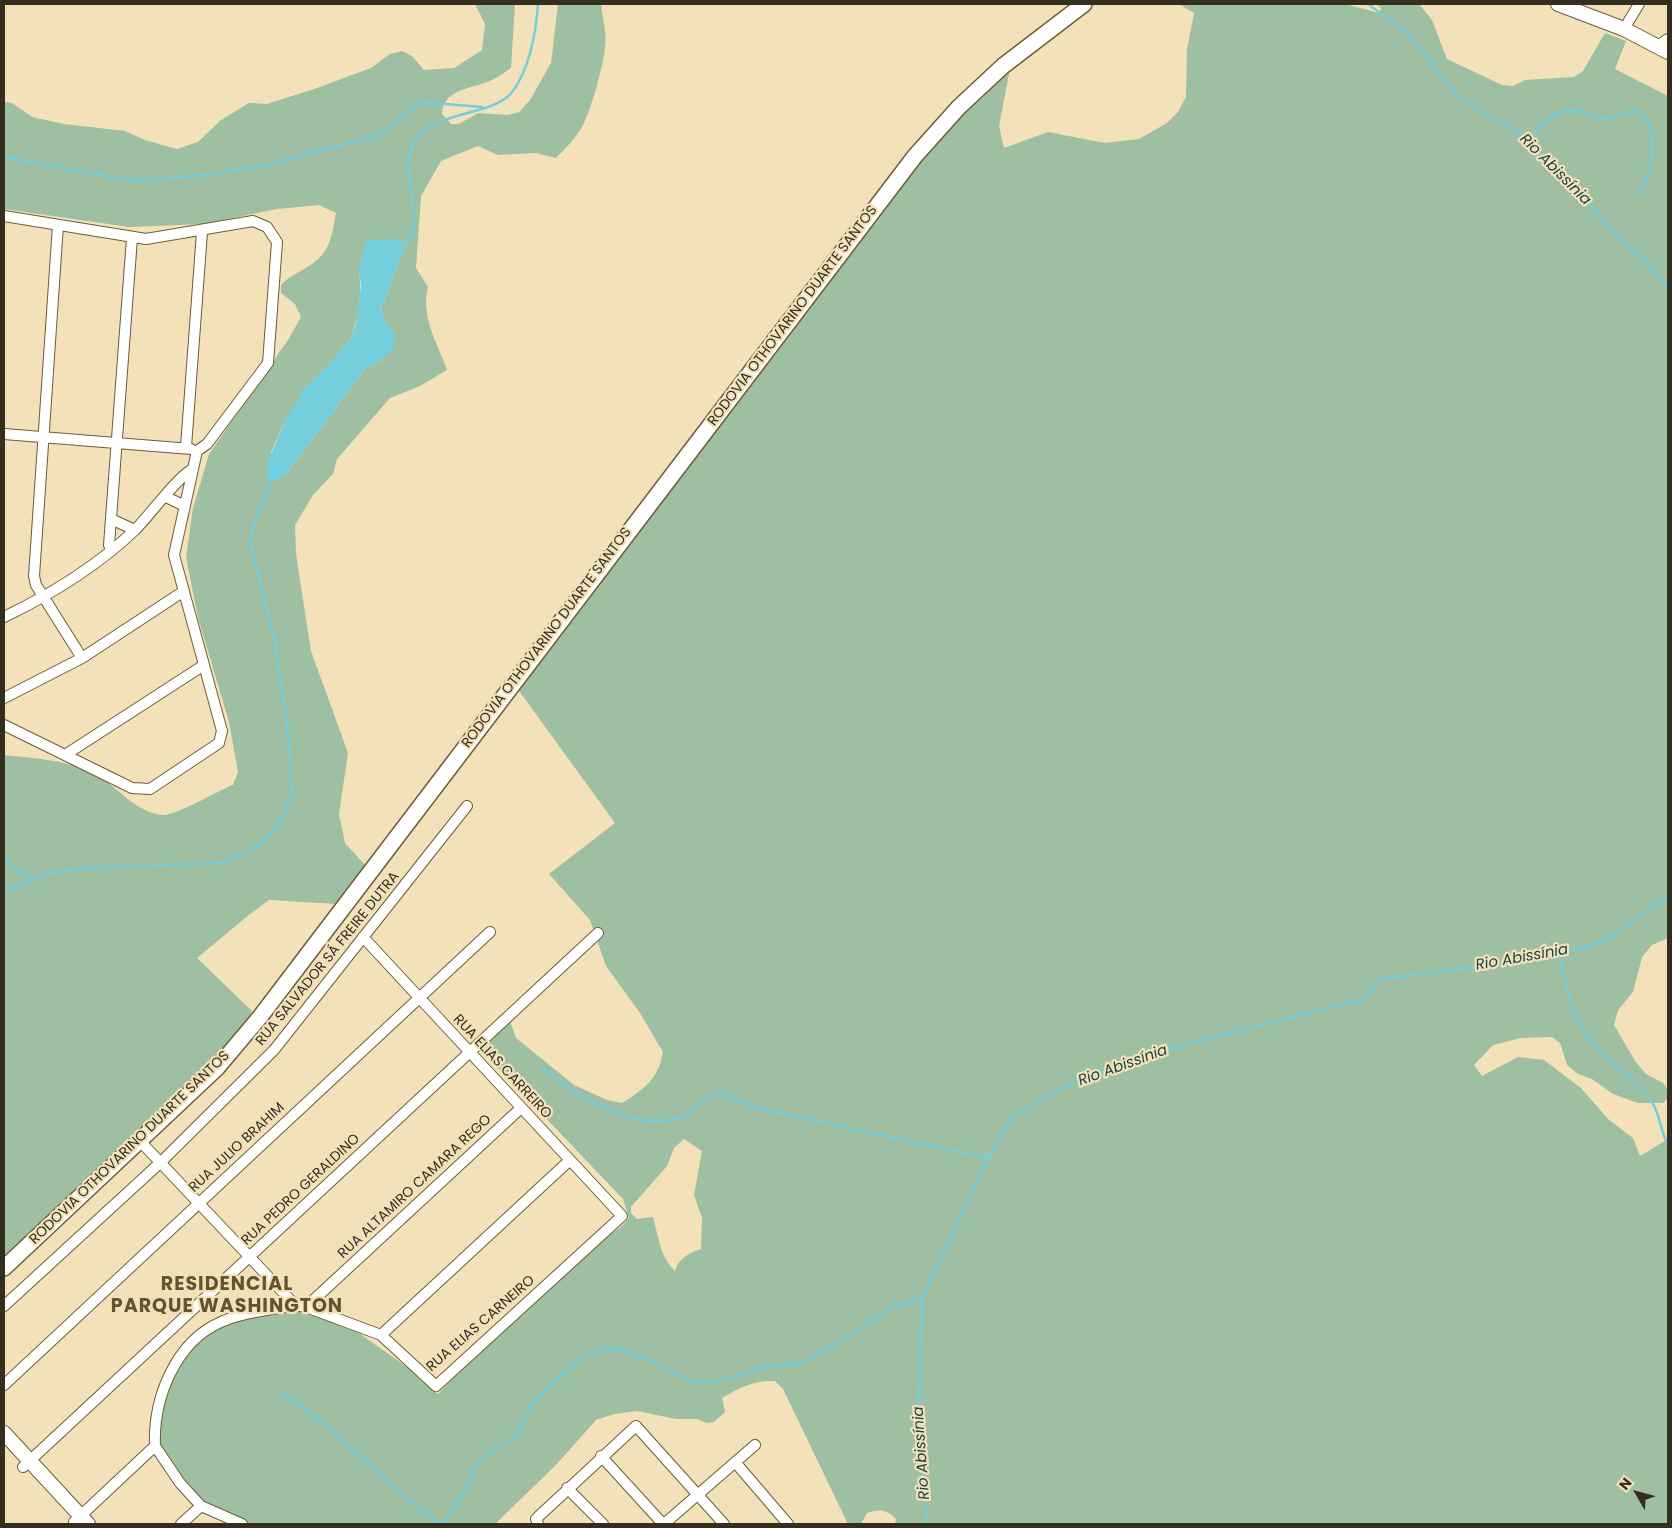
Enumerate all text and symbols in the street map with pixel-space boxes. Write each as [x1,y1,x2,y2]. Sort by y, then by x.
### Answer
water label: Rio Abissínia [1516,131,1594,209]
street label: RODOVIA OTHOVARINO DUARTE SANTOS [705,203,881,429]
street label: RODOVIA OTHOVARINO DUARTE SANTOS [459,525,635,751]
street label: RUA SALVADOR SÁ FREIRE DUTRA [253,869,403,1049]
water label: Rio Abissínia [1474,941,1570,975]
street label: RUA ELIAS CARREIRO [449,1011,555,1123]
water label: Rio Abissínia [1076,1042,1170,1090]
street label: RODOVIA OTHOVARINO DUARTE SANTOS [27,1048,233,1248]
street label: RUA JULIO BRAHIM [186,1100,288,1196]
street label: RUA ALTAMIRO CAMARA REGO [335,1112,495,1262]
street label: RUA PEDRO GERALDINO [238,1131,364,1249]
street label: RUA ELIAS CARNEIRO [423,1272,539,1376]
district label: RESIDENCIAL PARQUE WASHINGTON [109,1274,345,1318]
water label: Rio Abissínia [910,1406,934,1500]
north arrow [1612,1468,1662,1518]
text: N [1614,1473,1636,1494]

